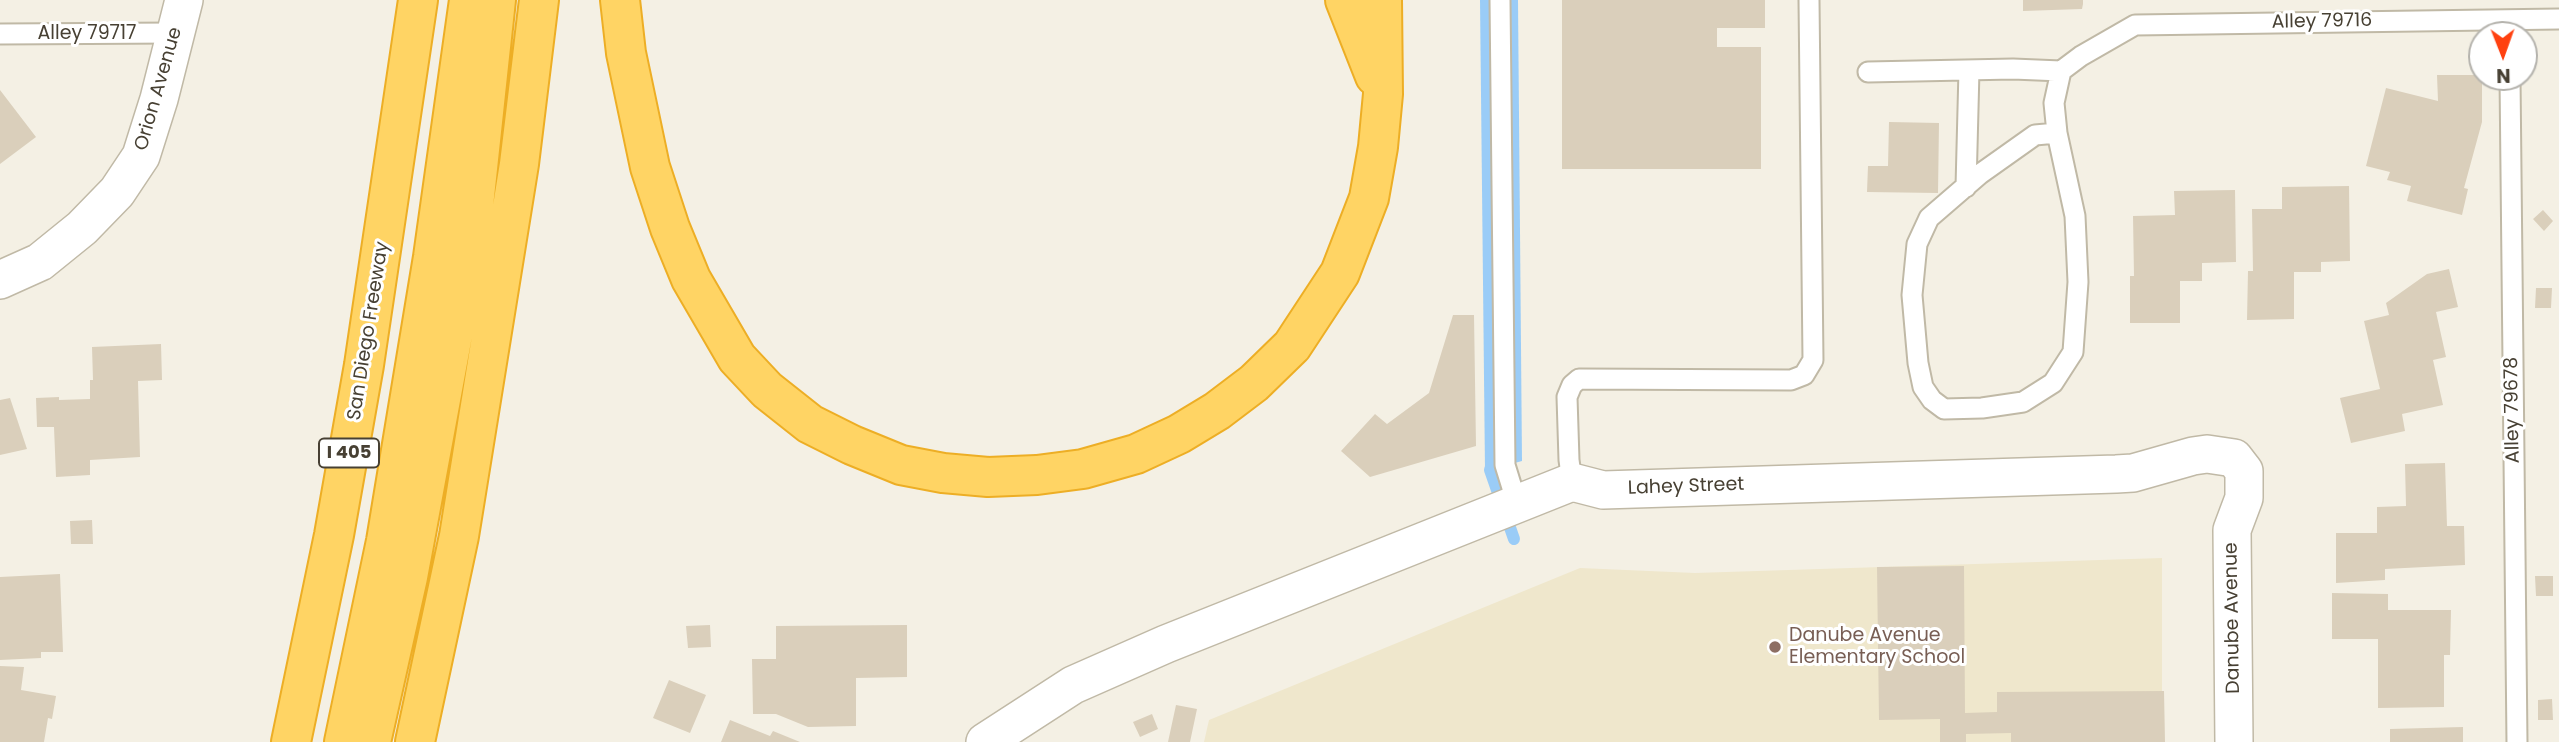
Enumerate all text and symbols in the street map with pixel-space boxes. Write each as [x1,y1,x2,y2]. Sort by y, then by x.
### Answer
street label: Alley 79716 [2272,10,2372,34]
north arrow [2468,21,2538,91]
street label: Alley 79717 [38,23,136,45]
street label: Orion Avenue [130,25,188,153]
text: N [2496,62,2511,89]
street label: San Diego Freeway [344,240,394,422]
street label: Alley 79678 [2501,357,2525,463]
road number: I 405 [319,438,379,467]
street label: Lahey Street [1627,474,1745,500]
street label: Danube Avenue [2220,542,2246,694]
place label: Danube Avenue Elementary School [1789,625,1965,669]
marker: Danube Avenue Elementary School [1767,639,1783,655]

